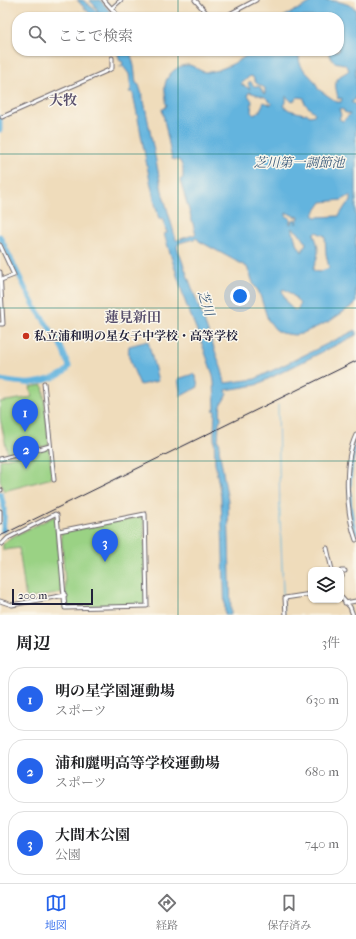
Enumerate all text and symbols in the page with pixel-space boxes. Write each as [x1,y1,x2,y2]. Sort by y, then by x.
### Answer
search box [12,12,344,56]
icon: search [26,23,48,45]
text: ここで検索 [58,27,133,45]
district label: 大牧 [49,92,77,109]
water label: 芝川第一調節池 [253,155,346,170]
your location [230,286,250,306]
water label: 芝川 [195,288,218,320]
district label: 蓮見新田 [105,309,161,326]
place label: 私立浦和明の星女子中学校・高等学校 [34,329,238,343]
marker: 私立浦和明の星女子中学校・高等学校 [21,331,31,341]
pin: 1 [12,399,38,432]
pin: 2 [13,436,39,469]
pin: 3 [92,529,118,562]
map controls [308,567,344,603]
button: layers [308,567,344,603]
scale bar [12,587,93,606]
text: 200 m [18,589,47,602]
text: 周辺 [16,633,50,653]
text: 3件 [322,635,340,650]
text: 明の星学園運動場 [55,682,175,700]
text: 1 [28,692,32,707]
text: 630 m [306,692,339,707]
text: スポーツ [55,703,106,718]
text: 浦和麗明高等学校運動場 [55,754,220,772]
text: 2 [27,764,33,779]
text: 680 m [305,764,339,779]
text: スポーツ [55,775,106,790]
text: 大間木公園 [55,826,130,844]
text: 3 [27,836,33,851]
text: 740 m [305,836,339,851]
text: 公園 [55,847,81,862]
tab: 地図 [45,892,67,932]
tab: 経路 [156,892,178,932]
tab: 保存済み [267,892,311,932]

